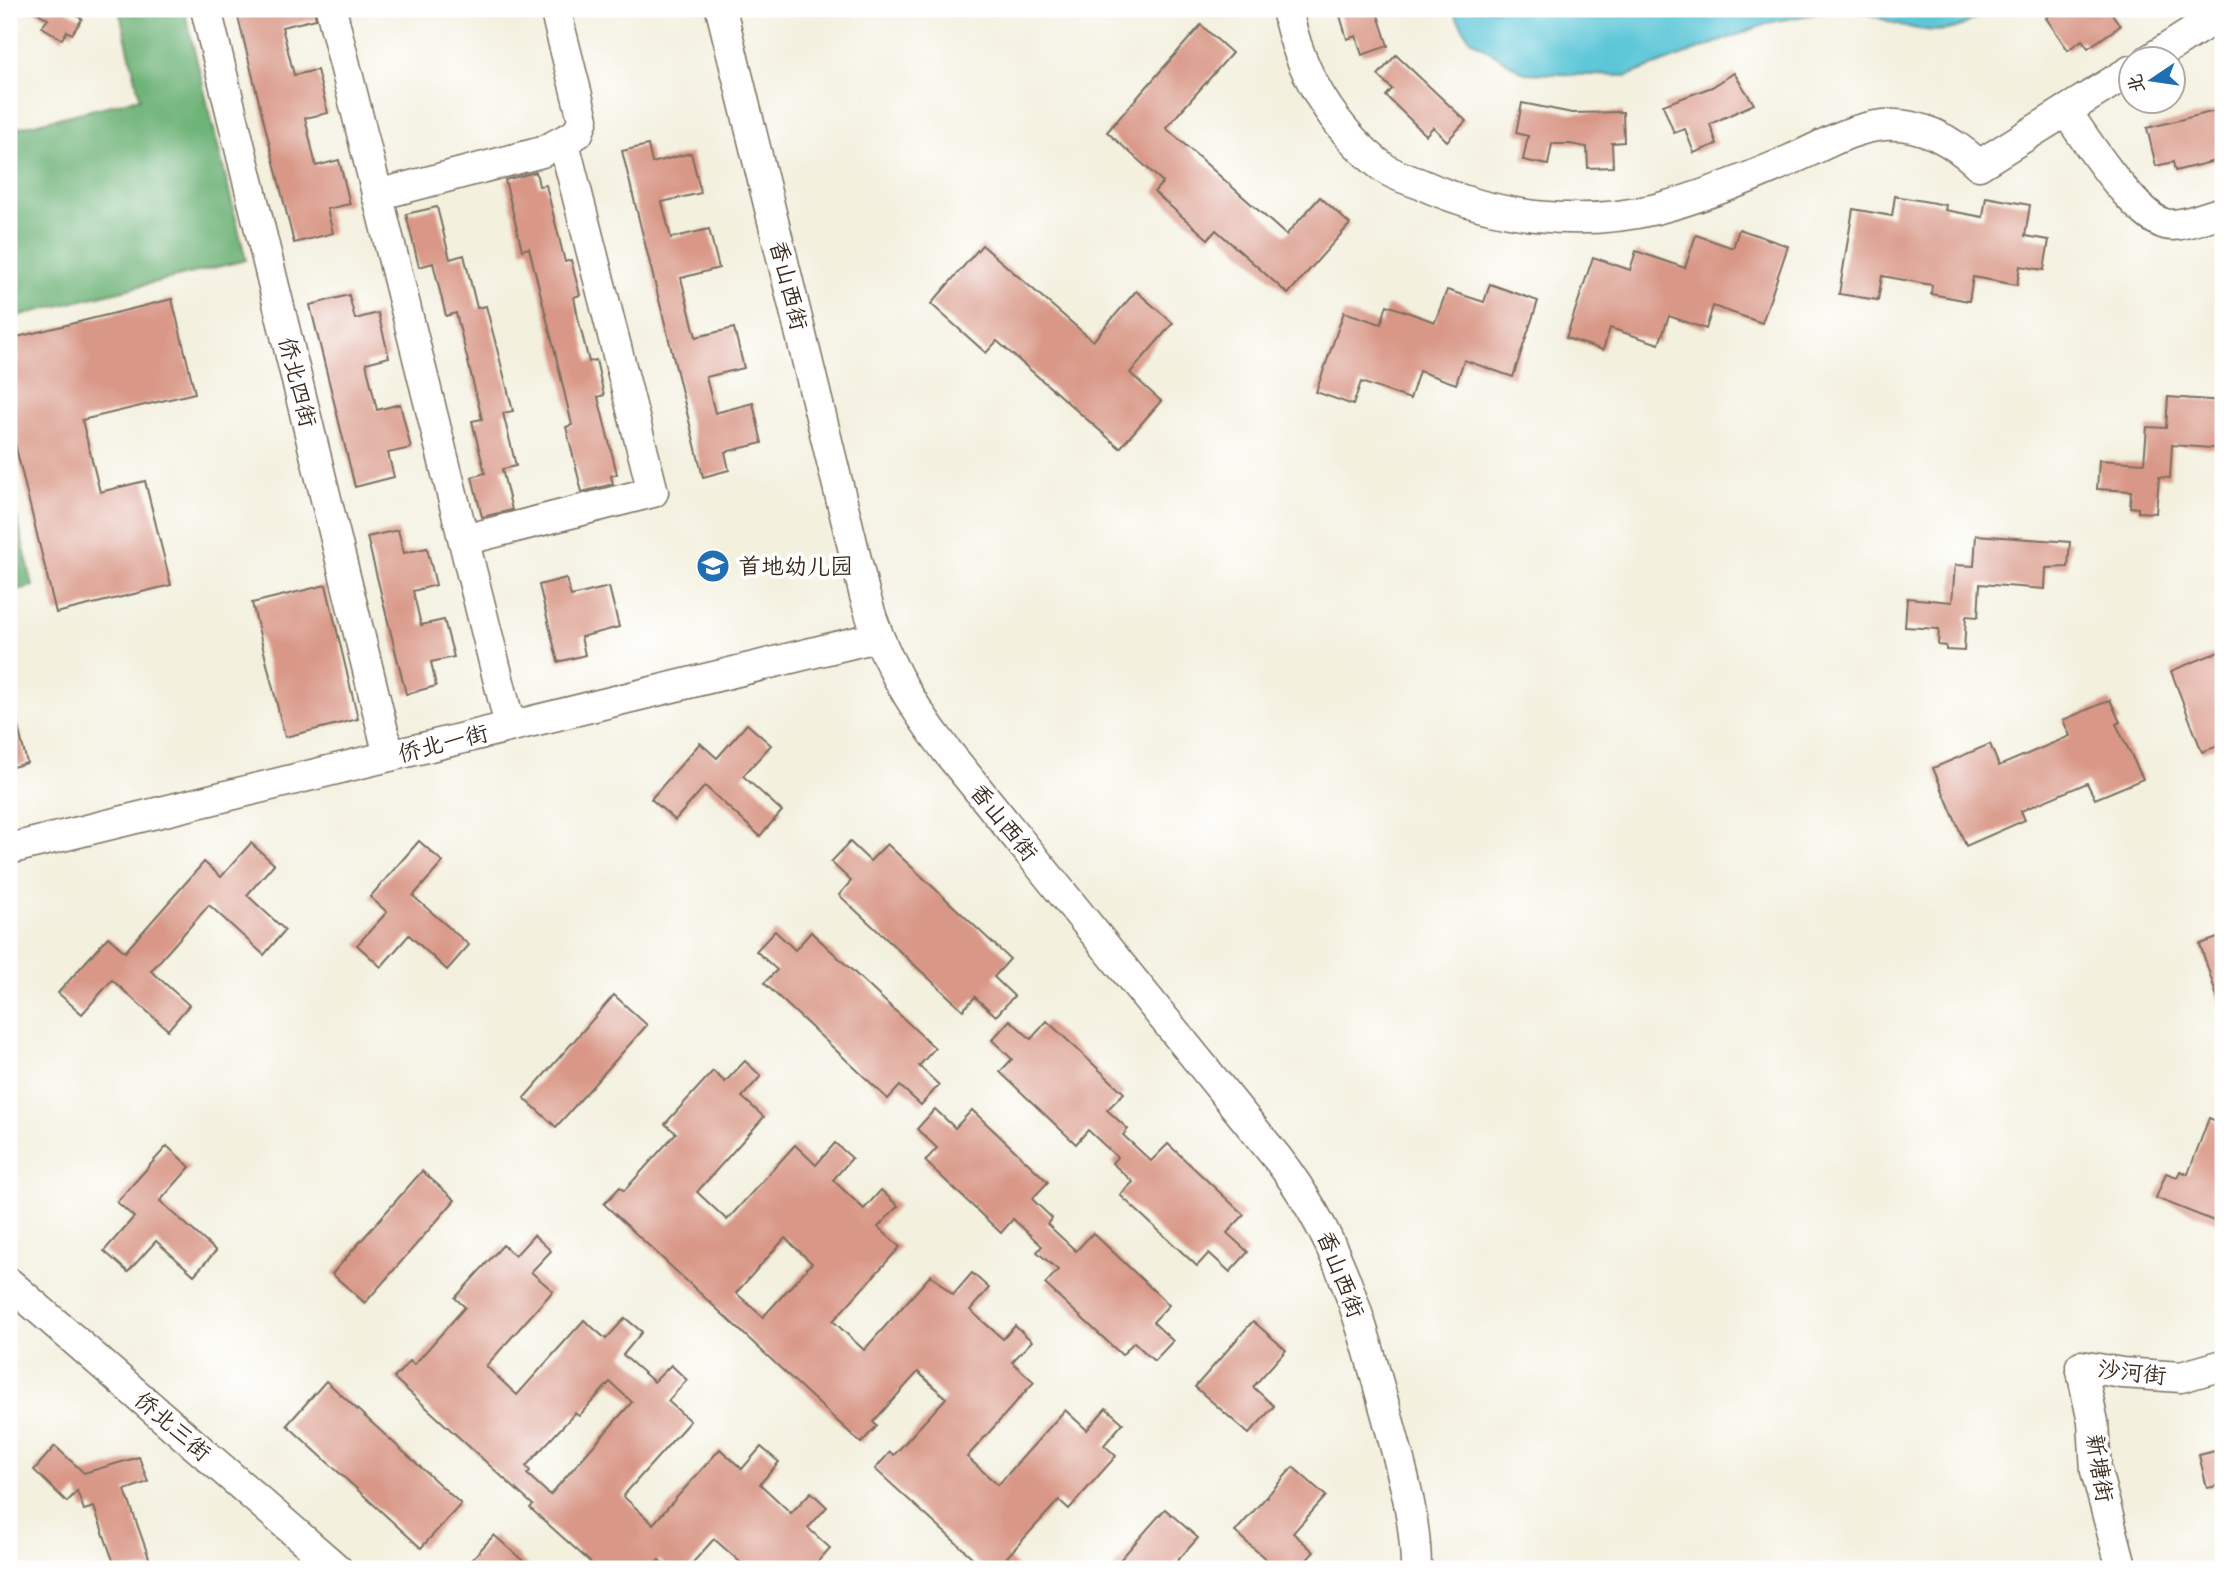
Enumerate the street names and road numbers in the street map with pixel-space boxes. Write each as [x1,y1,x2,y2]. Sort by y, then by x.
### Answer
street label: 香山西街 [757,236,820,335]
street label: 侨北四街 [266,333,329,432]
street label: 侨北一街 [394,712,493,775]
street label: 香山西街 [959,774,1048,871]
street label: 香山西街 [1305,1224,1376,1324]
street label: 沙河街 [2095,1349,2168,1396]
street label: 侨北三街 [125,1381,221,1472]
street label: 新塘街 [2074,1431,2125,1505]

